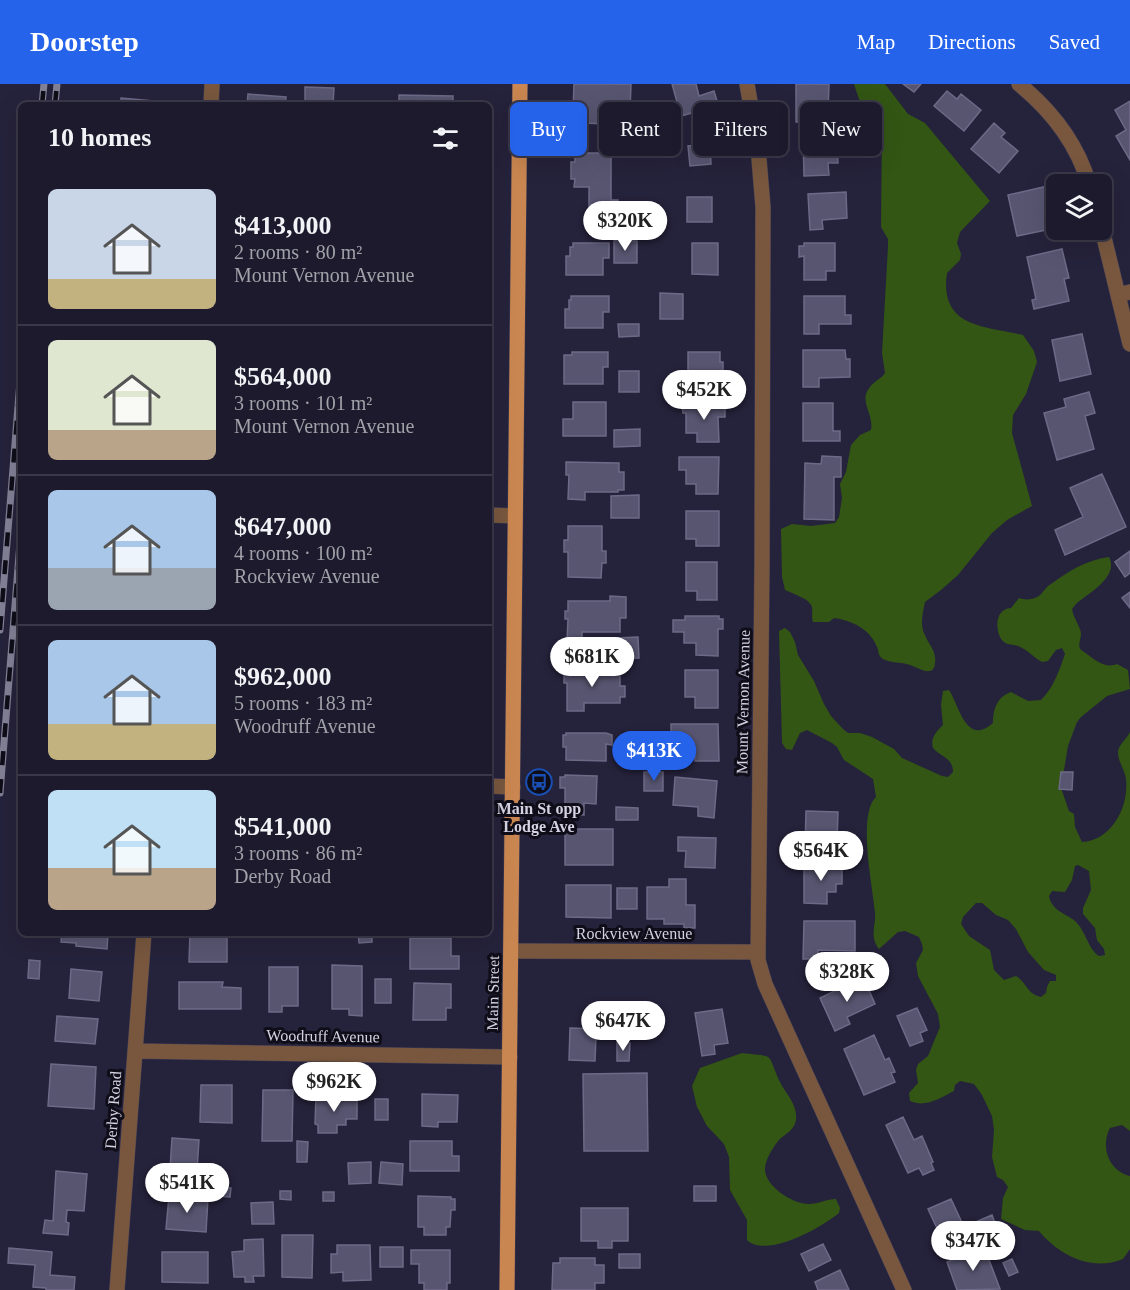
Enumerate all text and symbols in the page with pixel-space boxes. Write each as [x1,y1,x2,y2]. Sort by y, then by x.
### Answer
text: Doorstep [30,26,139,57]
text: Map [857,30,895,54]
text: Directions [928,30,1016,54]
text: Saved [1049,30,1100,54]
chip: Buy [510,102,587,156]
chip: Rent [599,102,681,156]
chip: Filters [693,102,788,156]
chip: New [800,102,882,156]
icon: filters [429,122,462,155]
text: 10 homes [48,123,151,152]
map controls [1046,174,1112,240]
button: layers [1046,174,1112,240]
pin: $320K [583,201,667,252]
text: $320K [597,209,653,231]
text: $413,000 [234,211,332,240]
icon: home [96,213,168,285]
text: 2 rooms · 80 m² [234,241,362,263]
text: Mount Vernon Avenue [234,264,414,286]
text: $564,000 [234,362,332,391]
icon: home [96,364,168,436]
pin: $452K [662,370,746,421]
text: $452K [676,378,732,400]
text: 3 rooms · 101 m² [234,392,372,414]
text: Mount Vernon Avenue [234,415,414,437]
text: $647,000 [234,512,332,541]
icon: home [96,514,168,586]
text: 4 rooms · 100 m² [234,542,372,564]
text: Rockview Avenue [234,565,380,587]
street label: Mount Vernon Avenue [733,630,753,774]
pin: $681K [550,637,634,688]
text: $681K [564,645,620,667]
text: $962,000 [234,662,332,691]
icon: home [96,664,168,736]
text: 5 rooms · 183 m² [234,692,372,714]
text: Woodruff Avenue [234,715,376,737]
pin: $413K [612,731,696,782]
text: $413K [626,739,682,761]
bus stop icon: Main St opp Lodge Ave [524,767,554,797]
place label: Main St opp Lodge Ave [497,800,581,836]
text: $541,000 [234,812,332,841]
icon: home [96,814,168,886]
pin: $564K [779,831,863,882]
text: $564K [793,839,849,861]
text: 3 rooms · 86 m² [234,842,362,864]
text: Derby Road [234,865,331,887]
street label: Rockview Avenue [576,925,692,942]
pin: $328K [805,952,889,1003]
street label: Main Street [484,955,502,1031]
text: $328K [819,960,875,982]
pin: $647K [581,1001,665,1052]
text: $647K [595,1009,651,1031]
street label: Woodruff Avenue [266,1027,380,1045]
pin: $962K [292,1062,376,1113]
text: $962K [306,1070,362,1092]
street label: Derby Road [102,1071,125,1149]
pin: $541K [145,1163,229,1214]
text: $541K [159,1171,215,1193]
pin: $347K [931,1221,1015,1272]
text: $347K [945,1229,1001,1251]

